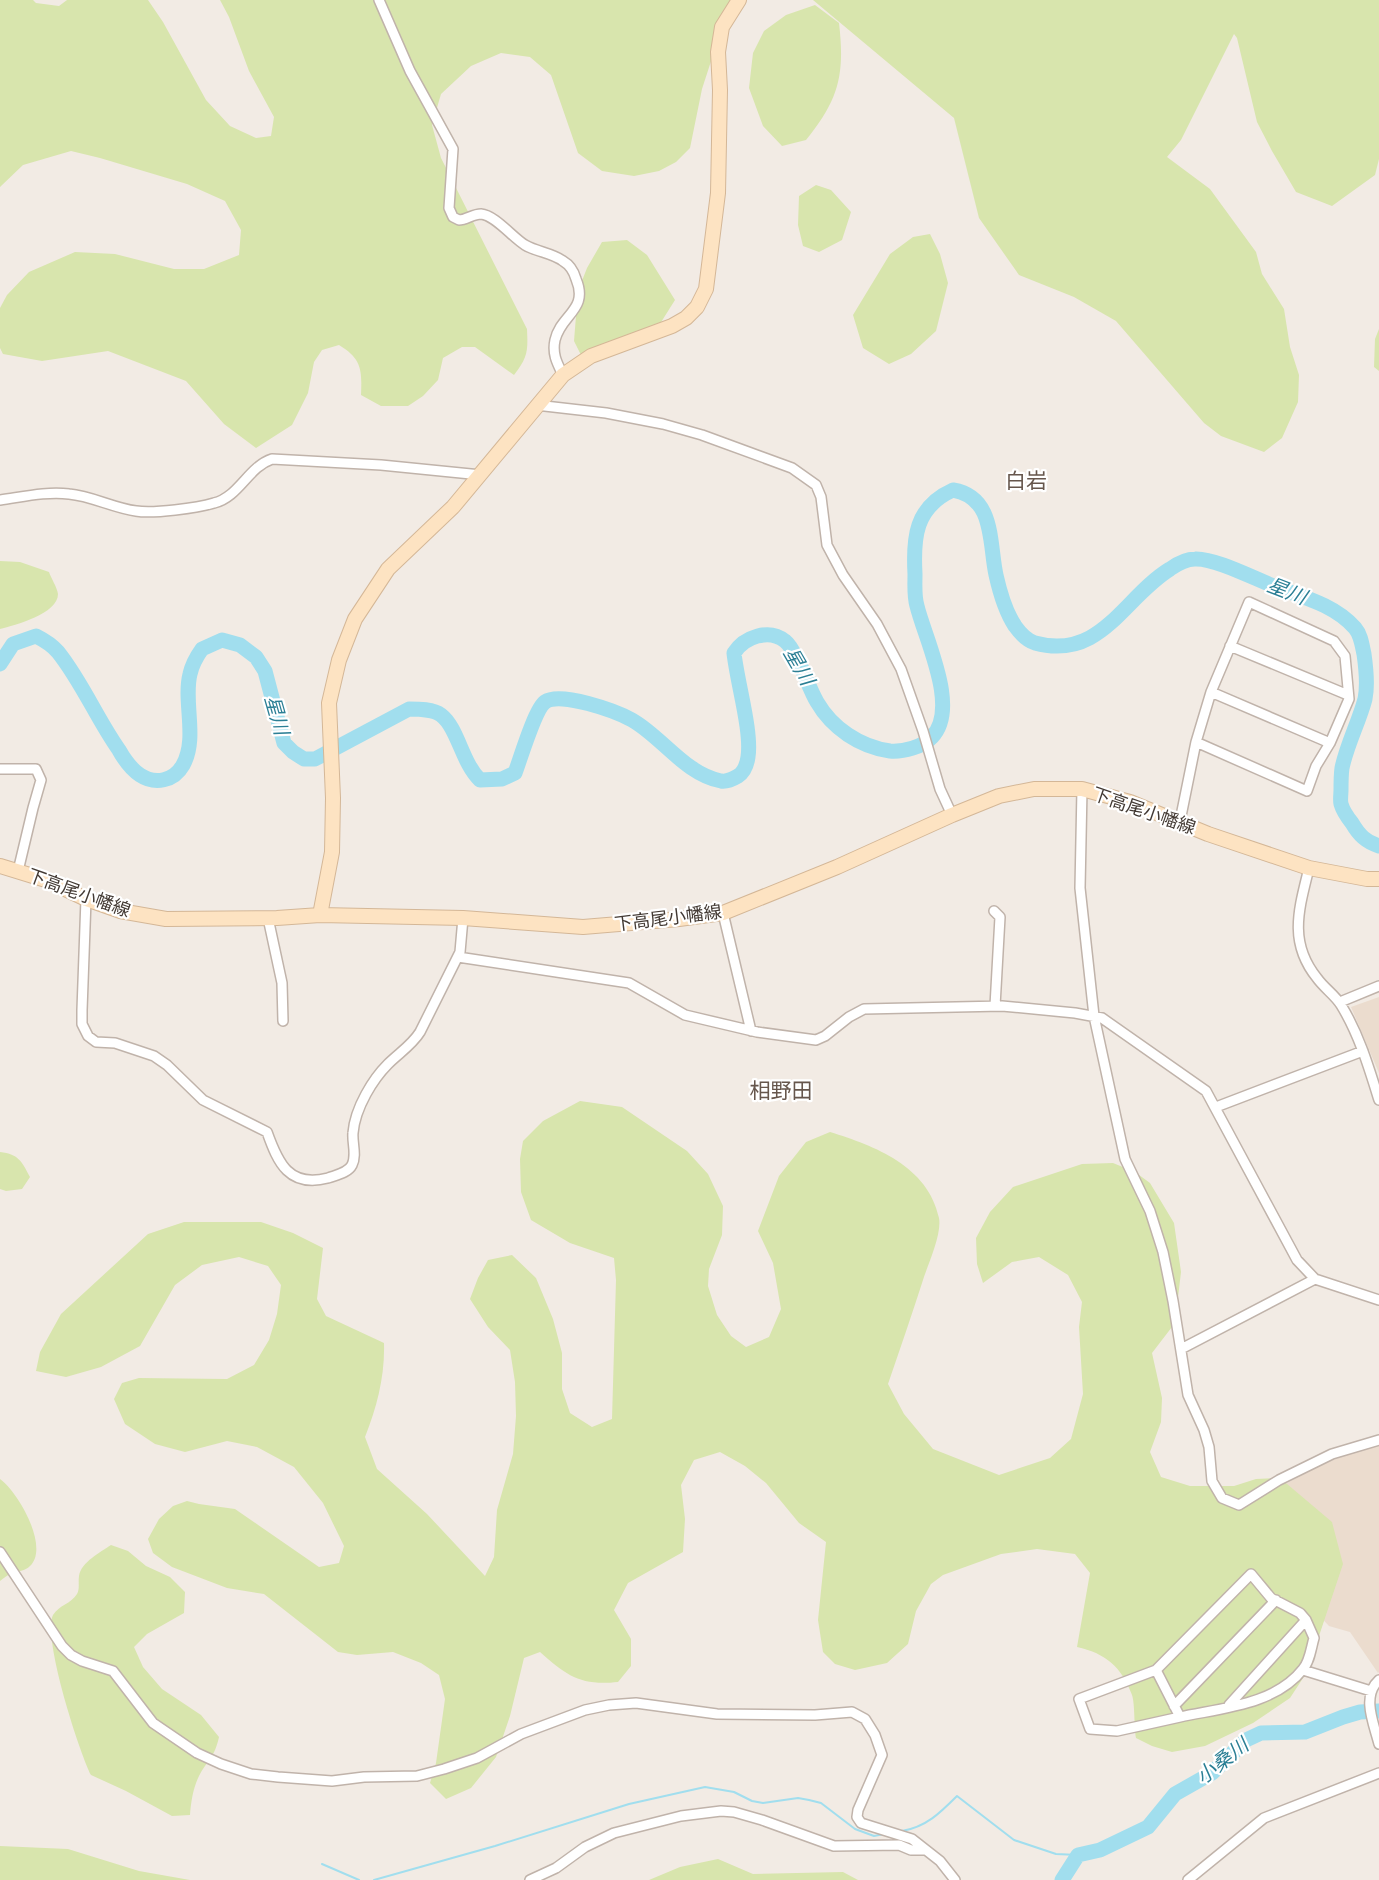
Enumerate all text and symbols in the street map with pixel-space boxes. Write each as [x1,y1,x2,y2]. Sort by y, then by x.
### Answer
district label: 白岩 [1005,469,1047,493]
water label: 星川 [1264,573,1312,610]
water label: 星川 [779,643,820,691]
water label: 星川 [260,692,295,739]
street label: 下高尾小幡線 [1090,783,1199,838]
street label: 下高尾小幡線 [25,864,134,921]
street label: 下高尾小幡線 [613,901,723,935]
district label: 相野田 [750,1079,813,1103]
water label: 小桑川 [1191,1732,1255,1789]

